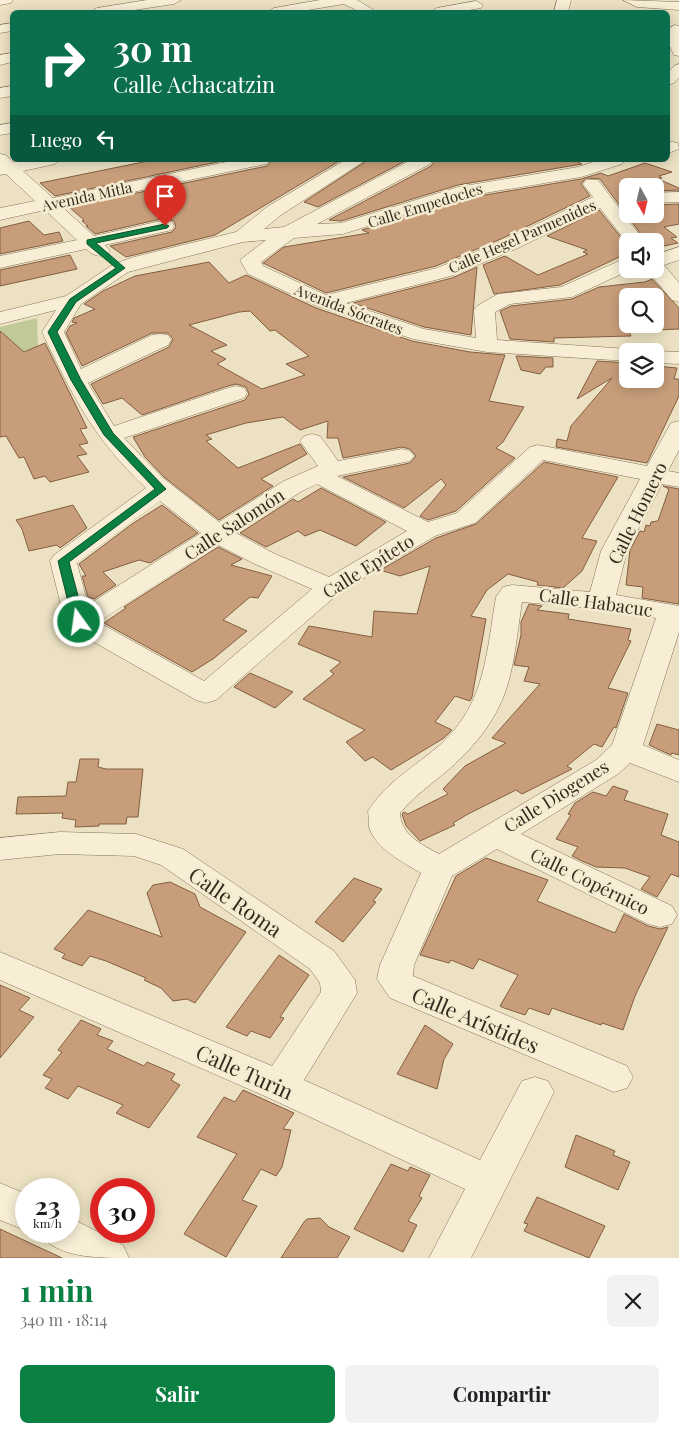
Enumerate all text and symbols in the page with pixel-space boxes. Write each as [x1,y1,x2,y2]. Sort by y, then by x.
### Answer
text: 30 m [113,24,193,71]
icon: right [30,30,95,95]
text: Calle Achacatzin [113,69,275,99]
icon: left [92,125,120,153]
text: Luego [30,126,82,152]
pin [144,175,186,226]
street label: Avenida Mitla [39,177,135,216]
street label: Calle Empedocles [365,178,485,232]
north arrow [619,178,664,222]
map controls [619,178,664,388]
icon: arrive [151,182,179,210]
street label: Calle Hegel Parmenides [445,194,599,278]
button: sound [619,233,664,278]
street label: Avenida Sócrates [291,279,406,339]
button: search [619,288,664,333]
button: layers [619,343,664,388]
street label: Calle Homero [602,458,672,568]
street label: Calle Salomón [179,482,289,565]
street label: Calle Epíteto [318,528,418,604]
street label: Calle Habacuc [538,582,655,622]
position arrow [52,595,104,647]
street label: Calle Diogenes [499,754,613,838]
street label: Calle Copérnico [527,842,654,920]
street label: Calle Roma [184,860,289,943]
street label: Calle Arístides [408,980,544,1058]
street label: Calle Turin [192,1037,299,1105]
speed limit sign: 30 [90,1178,155,1243]
text: 23 [35,1188,60,1221]
text: km/h [33,1215,62,1231]
text: 1 min [20,1270,94,1310]
button: close [607,1275,659,1327]
text: 340 m · 18:14 [20,1309,107,1330]
button: Salir [20,1365,335,1423]
button: Compartir [345,1365,659,1423]

